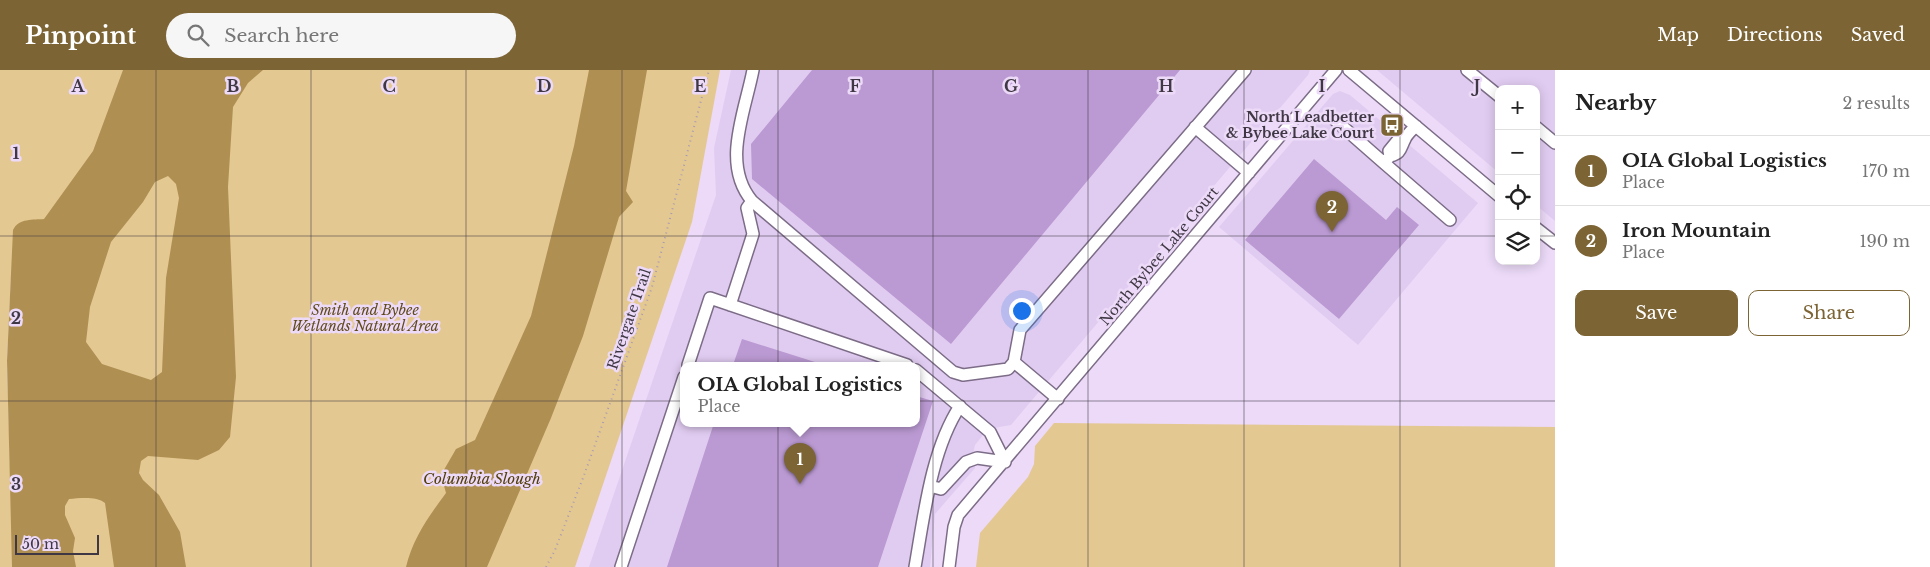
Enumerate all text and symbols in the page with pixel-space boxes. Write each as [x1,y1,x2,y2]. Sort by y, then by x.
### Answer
search box [166,13,516,58]
text: Pinpoint [25,21,136,50]
icon: search [184,21,212,49]
text: Search here [224,24,339,47]
text: Map [1657,24,1699,46]
text: Directions [1727,24,1823,46]
text: Saved [1851,24,1905,46]
text: A [71,76,86,96]
text: B [227,76,240,96]
text: C [382,76,396,96]
text: D [537,76,551,96]
text: E [694,76,706,96]
text: F [849,76,861,96]
text: G [1004,76,1018,96]
text: H [1158,76,1174,96]
text: I [1319,76,1326,96]
text: J [1471,76,1480,96]
map controls [1495,85,1540,265]
button: + [1495,85,1540,130]
text: Nearby [1575,90,1656,116]
text: 2 results [1842,93,1910,113]
place label: North Leadbetter & Bybee Lake Court [1226,108,1375,142]
bus stop icon: North Leadbetter & Bybee Lake Court [1379,112,1405,138]
button: − [1495,130,1540,175]
text: 1 [13,143,20,163]
text: OIA Global Logistics [1622,149,1827,172]
text: 1 [1588,161,1594,181]
text: 170 m [1862,161,1910,181]
text: Place [1622,172,1665,192]
button: locate [1495,175,1540,220]
street label: North Bybee Lake Court [1096,183,1223,329]
pin: 2 [1316,191,1348,232]
text: Iron Mountain [1622,219,1771,242]
button: layers [1495,220,1540,265]
text: 2 [1586,231,1596,251]
text: 190 m [1859,231,1910,251]
text: Place [1622,242,1665,262]
street label: Rivergate Trail [603,266,655,372]
button: Save [1575,290,1738,336]
button: Share [1748,290,1910,336]
your location [1009,298,1035,324]
park label: Smith and Bybee Wetlands Natural Area [291,301,439,335]
text: 2 [11,308,21,328]
popup [680,362,920,427]
text: OIA Global Logistics [698,373,902,396]
text: Place [698,396,740,416]
pin: 1 [784,443,816,484]
water label: Columbia Slough [423,469,541,488]
text: 3 [11,474,21,494]
scale bar [15,532,99,555]
text: 50 m [22,535,59,553]

